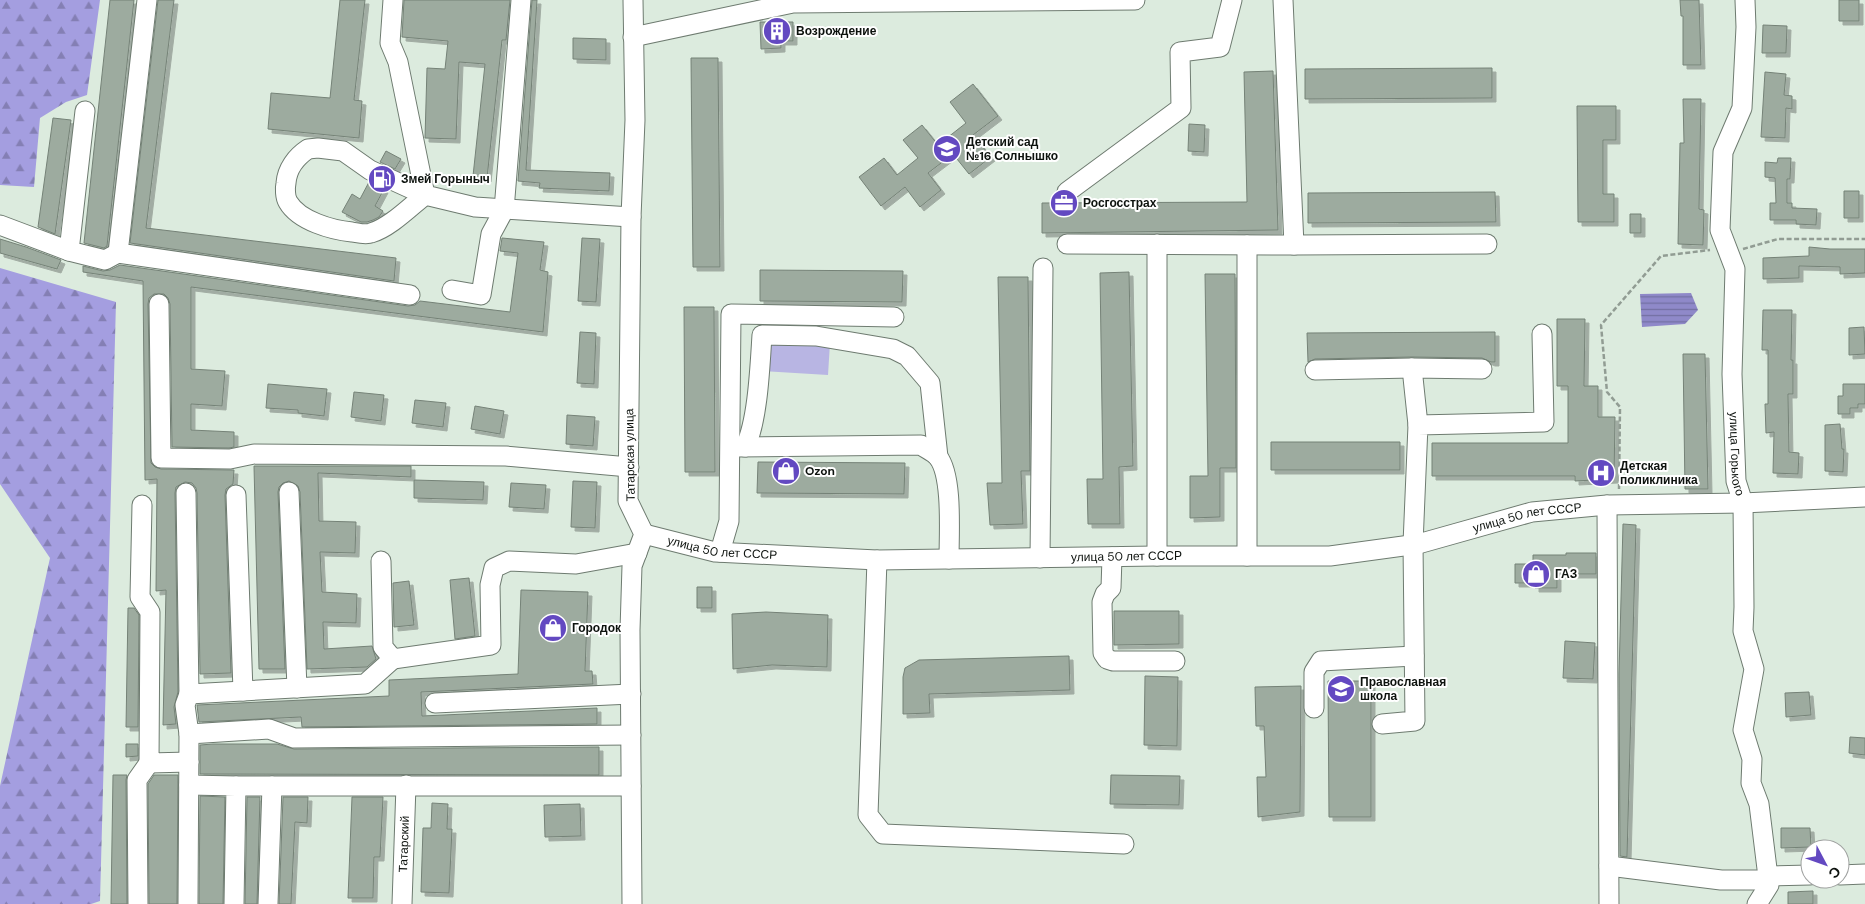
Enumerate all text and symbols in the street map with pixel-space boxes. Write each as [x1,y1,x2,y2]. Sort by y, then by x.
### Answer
building icon: Возрождение [762,16,792,46]
place label: Возрождение [796,23,877,39]
school or university icon: Детский сад №16 Солнышко [932,134,962,164]
place label: Детский сад №16 Солнышко [966,134,1058,164]
fuel station icon: Змей Горыныч [367,164,397,194]
place label: Змей Горыныч [401,171,490,187]
office icon: Росгосстрах [1049,188,1079,218]
place label: Росгосстрах [1083,195,1157,211]
street label: Татарская улица [621,408,639,502]
street label: улица Горького [1725,412,1748,498]
shop icon: Ozon [771,456,801,486]
hospital icon: Детская поликлиника [1586,458,1616,488]
place label: Детская поликлиника [1620,458,1698,488]
place label: Ozon [805,463,835,479]
street label: улица 50 лет СССР [1471,499,1582,536]
street label: улица 50 лет СССР [666,532,778,563]
street label: улица 50 лет СССР [1071,548,1182,565]
shop icon: ГАЗ [1521,559,1551,589]
place label: ГАЗ [1555,566,1577,582]
shop icon: Городок [538,613,568,643]
place label: Городок [572,620,622,636]
school or university icon: Православная школа [1326,674,1356,704]
place label: Православная школа [1360,674,1446,704]
street label: Татарский [395,815,413,873]
north arrow [1800,839,1850,889]
text: С [1825,863,1845,882]

